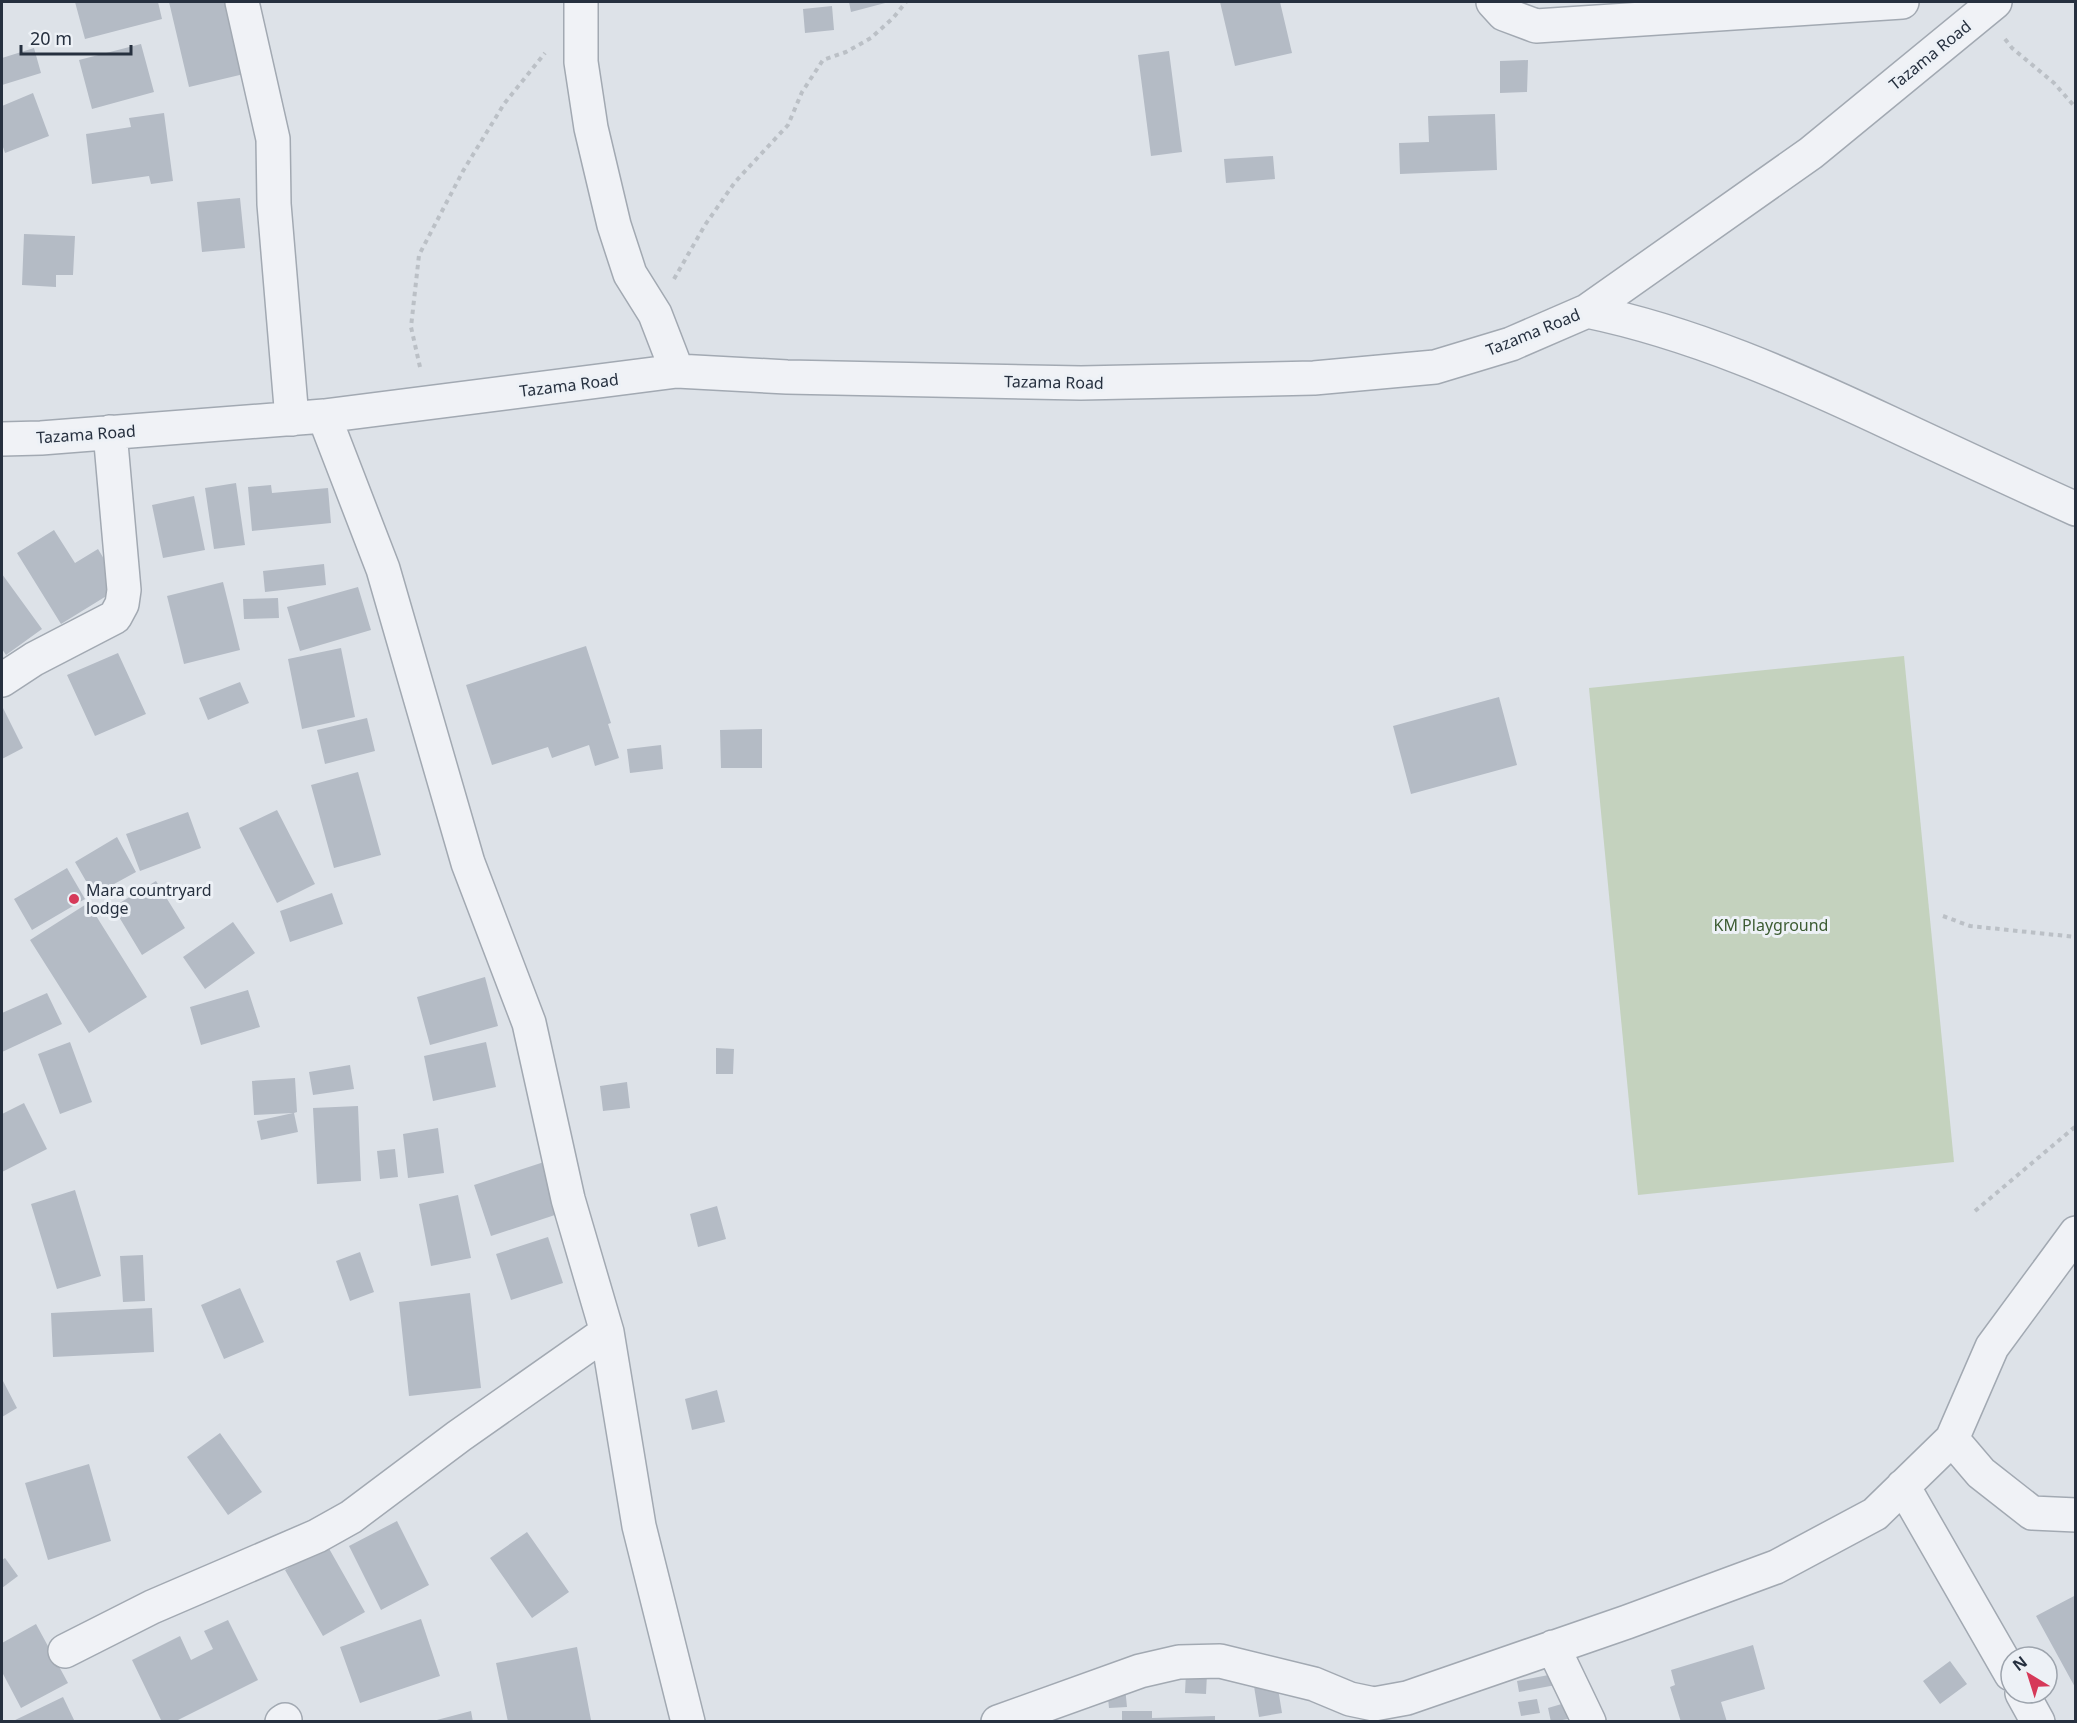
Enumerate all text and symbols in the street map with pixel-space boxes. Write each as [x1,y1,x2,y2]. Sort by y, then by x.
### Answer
street label: Tazama Road [1884,15,1976,95]
scale bar [21,18,130,56]
text: 20 m [30,26,72,50]
street label: Tazama Road [1483,303,1583,361]
street label: Tazama Road [518,368,620,402]
street label: Tazama Road [1004,370,1104,394]
street label: Tazama Road [36,420,136,448]
place label: Mara countryard lodge [86,879,212,919]
marker: Mara countryard lodge [67,892,81,906]
park label: KM Playground [1714,914,1828,936]
north arrow [1999,1645,2059,1705]
text: N [2008,1651,2032,1676]

